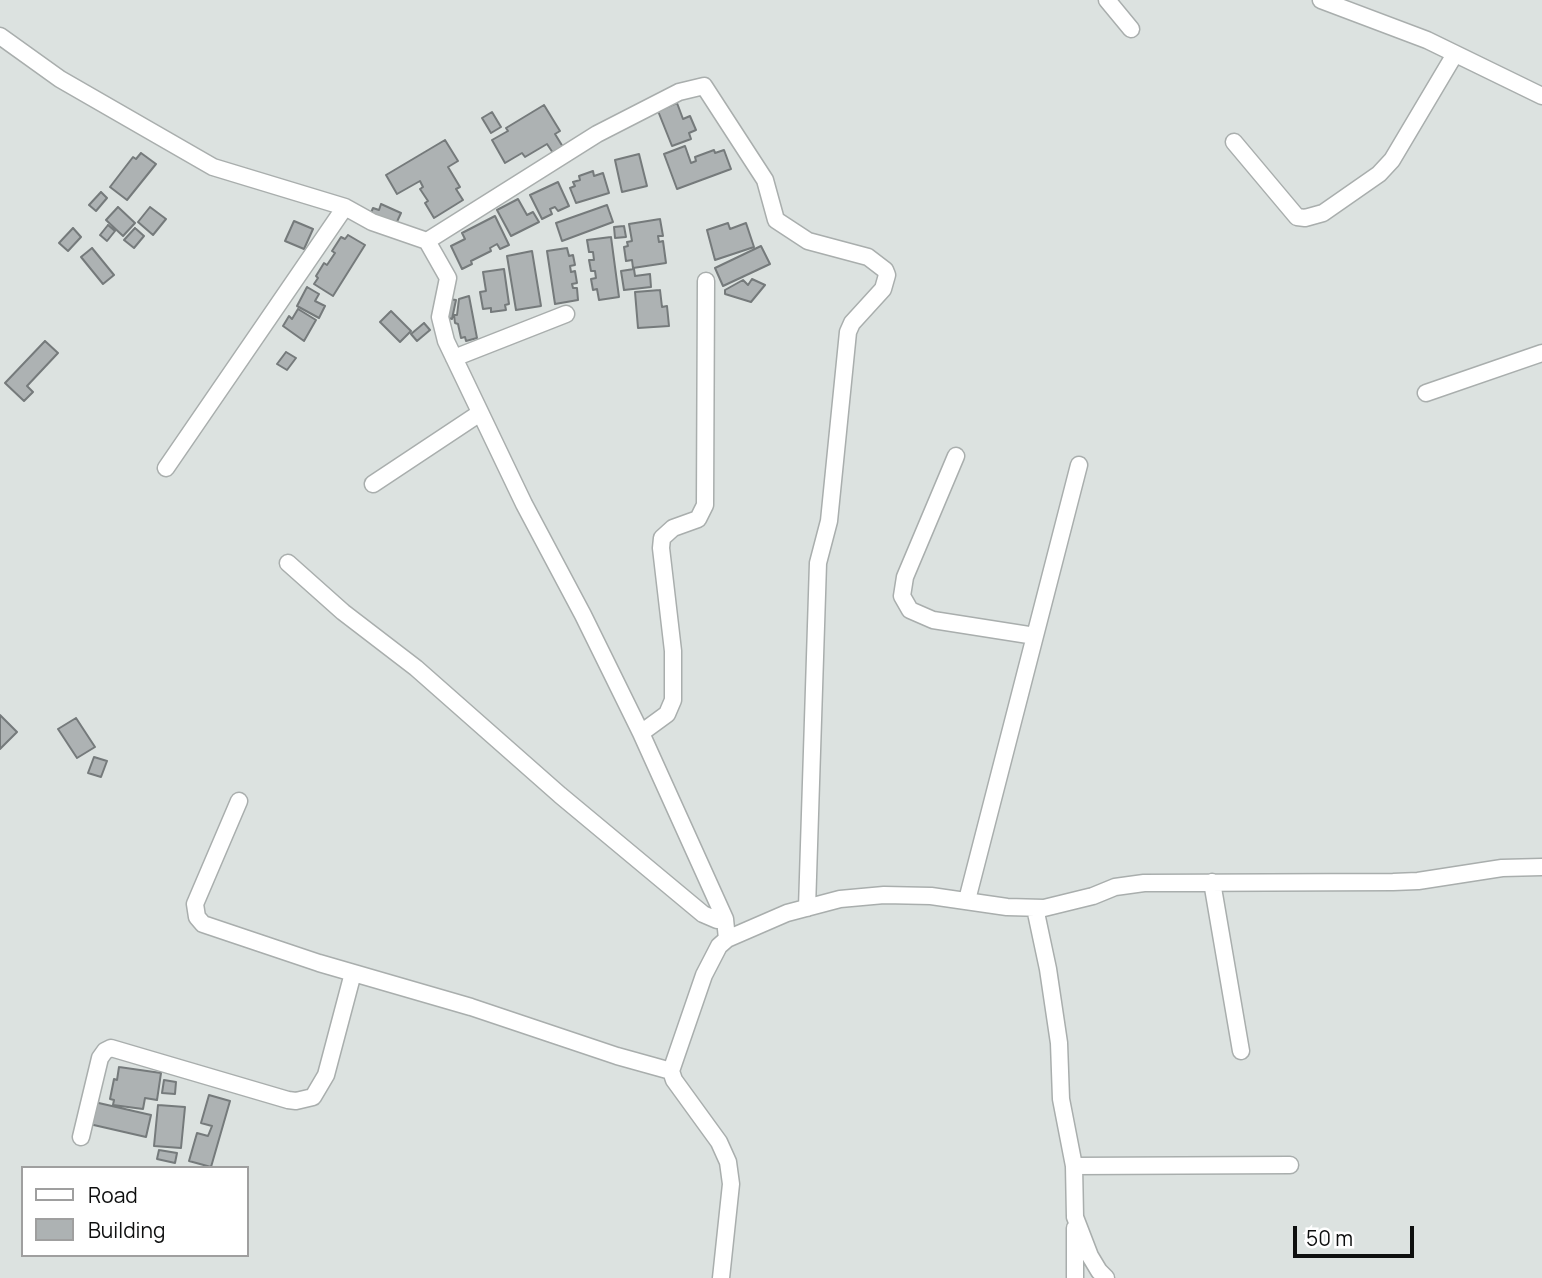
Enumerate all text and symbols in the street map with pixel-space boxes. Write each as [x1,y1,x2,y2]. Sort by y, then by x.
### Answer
legend [21,1166,248,1257]
text: Road [88,1181,138,1209]
scale bar [1297,1212,1418,1256]
text: Building [88,1216,165,1244]
text: 50 m [1306,1224,1353,1252]

